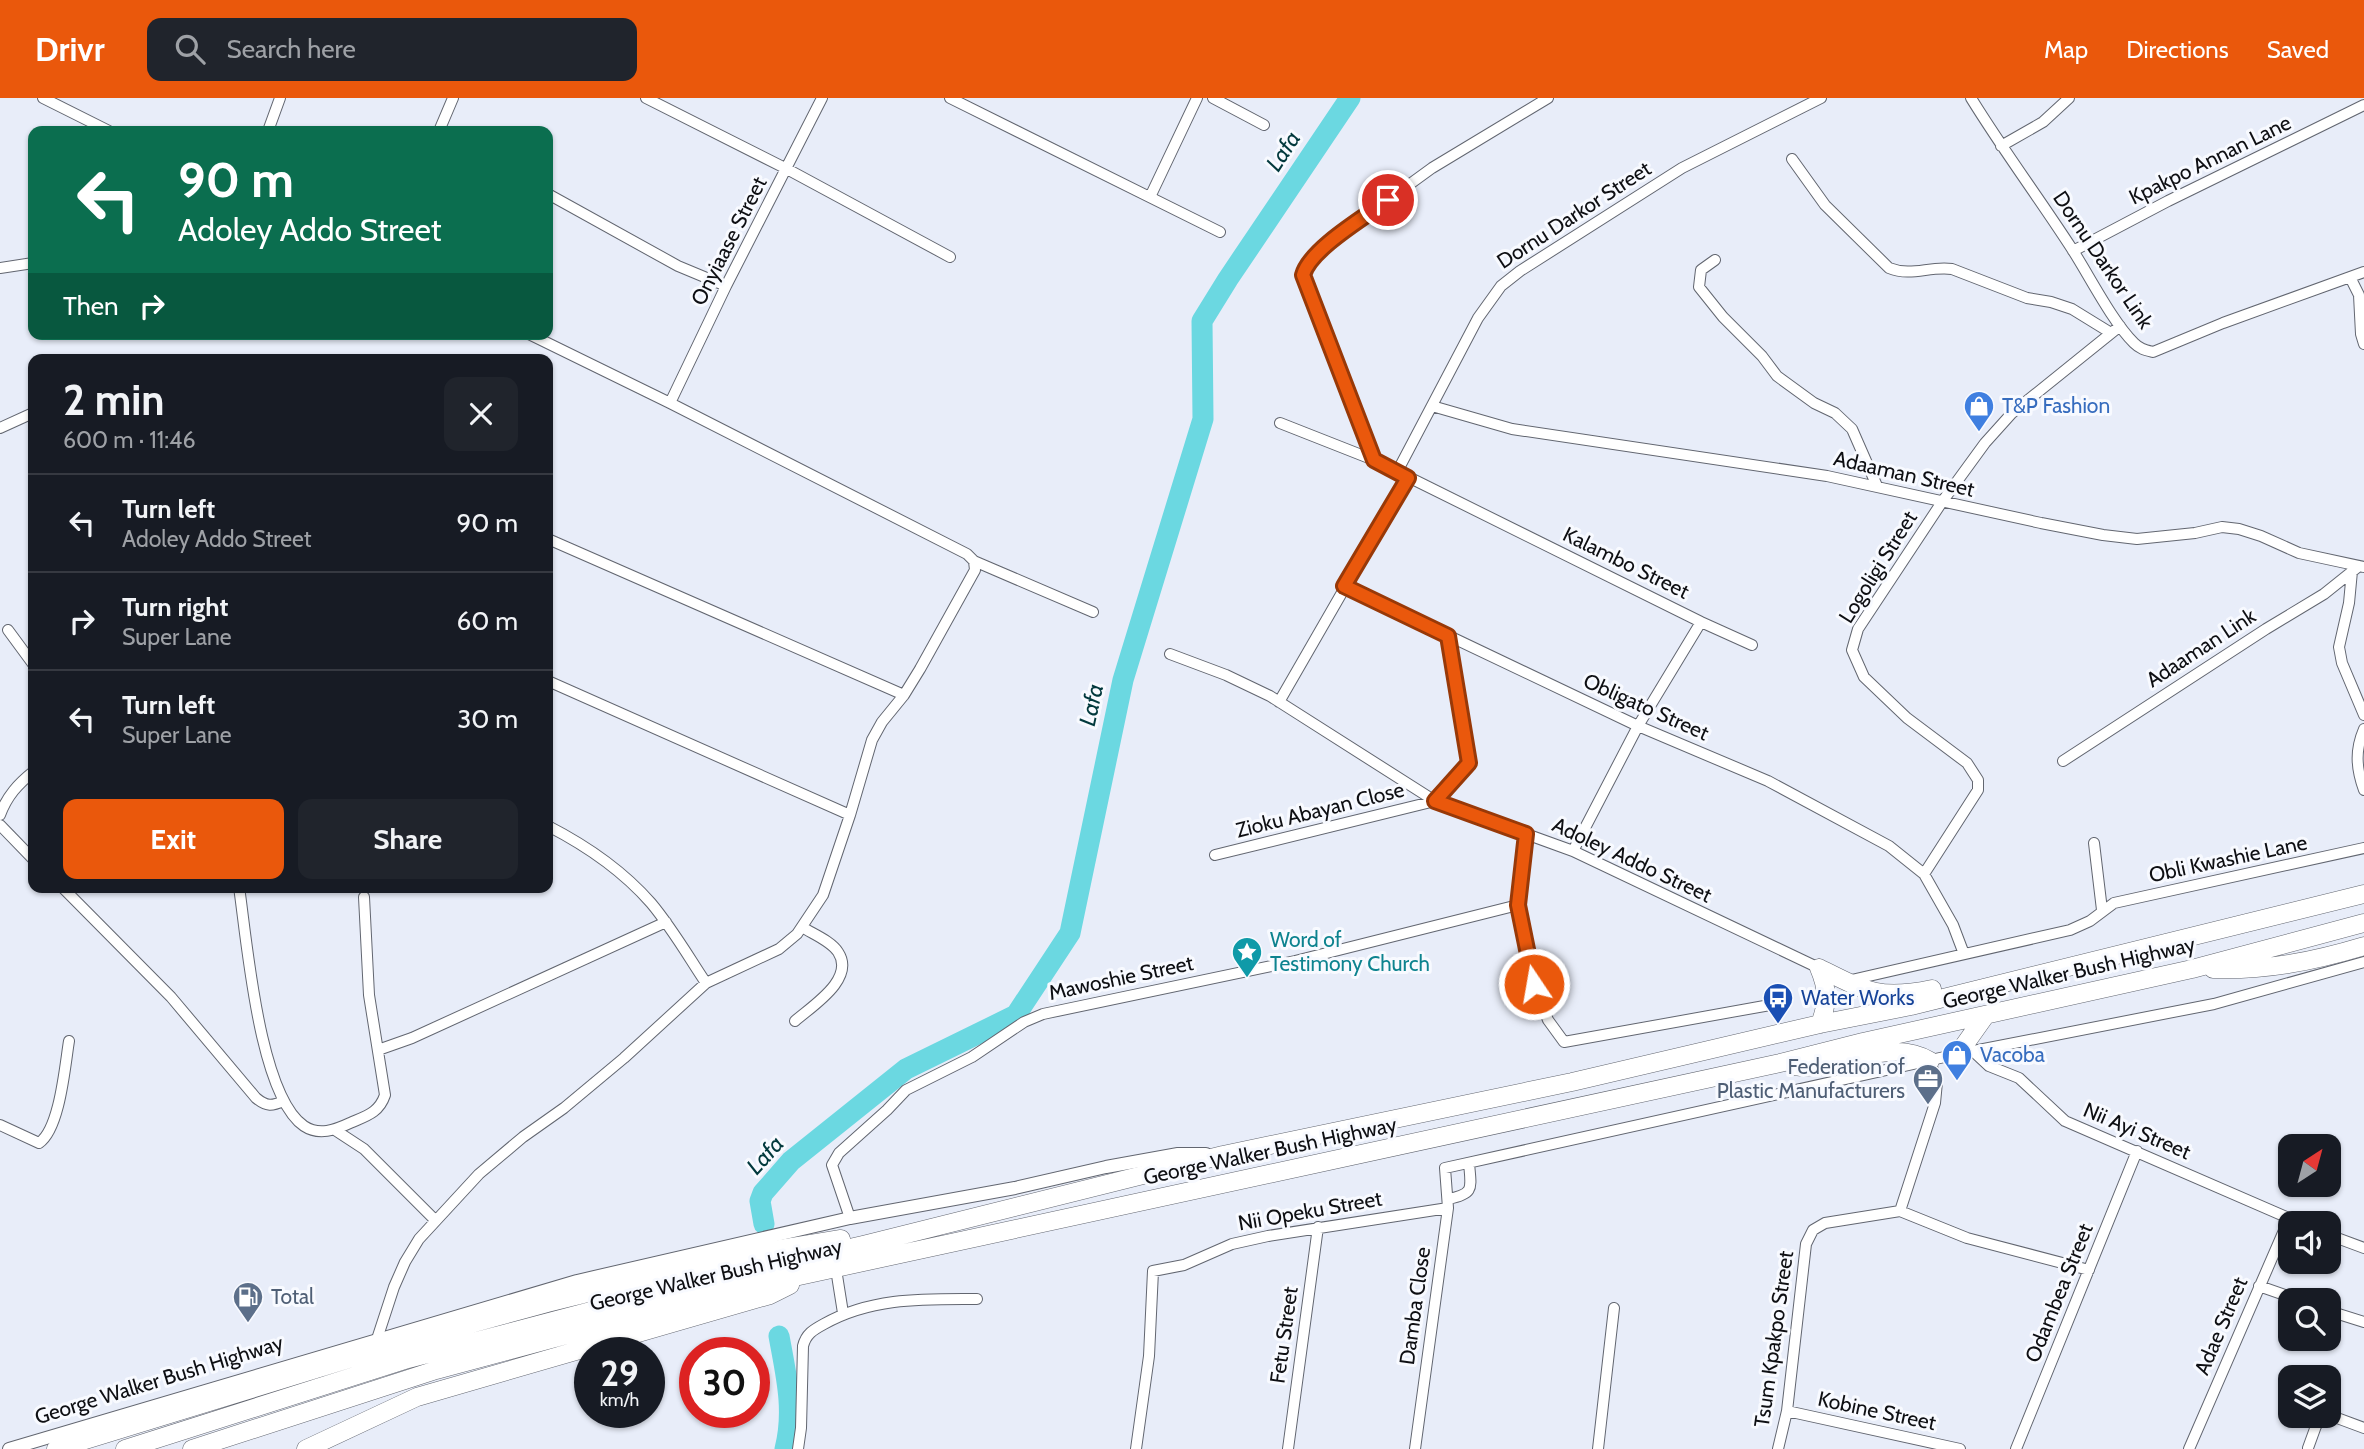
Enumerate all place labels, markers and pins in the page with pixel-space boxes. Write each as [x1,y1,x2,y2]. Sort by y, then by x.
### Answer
pin [1358,170,1418,230]
shop icon: T&P Fashion [1962,389,1996,433]
place label: T&P Fashion [2002,393,2110,418]
place label: Word of Testimony Church [1270,927,1430,976]
place icon: Word of Testimony Church [1230,935,1264,979]
bus stop icon: Water Works [1761,981,1795,1025]
place label: Water Works [1801,985,1915,1010]
shop icon: Vacoba [1940,1038,1974,1082]
place label: Vacoba [1980,1042,2045,1067]
place label: Federation of Plastic Manufacturers [1717,1054,1905,1103]
office icon: Federation of Plastic Manufacturers [1911,1062,1945,1106]
fuel station icon: Total [231,1280,265,1324]
place label: Total [271,1284,314,1309]

